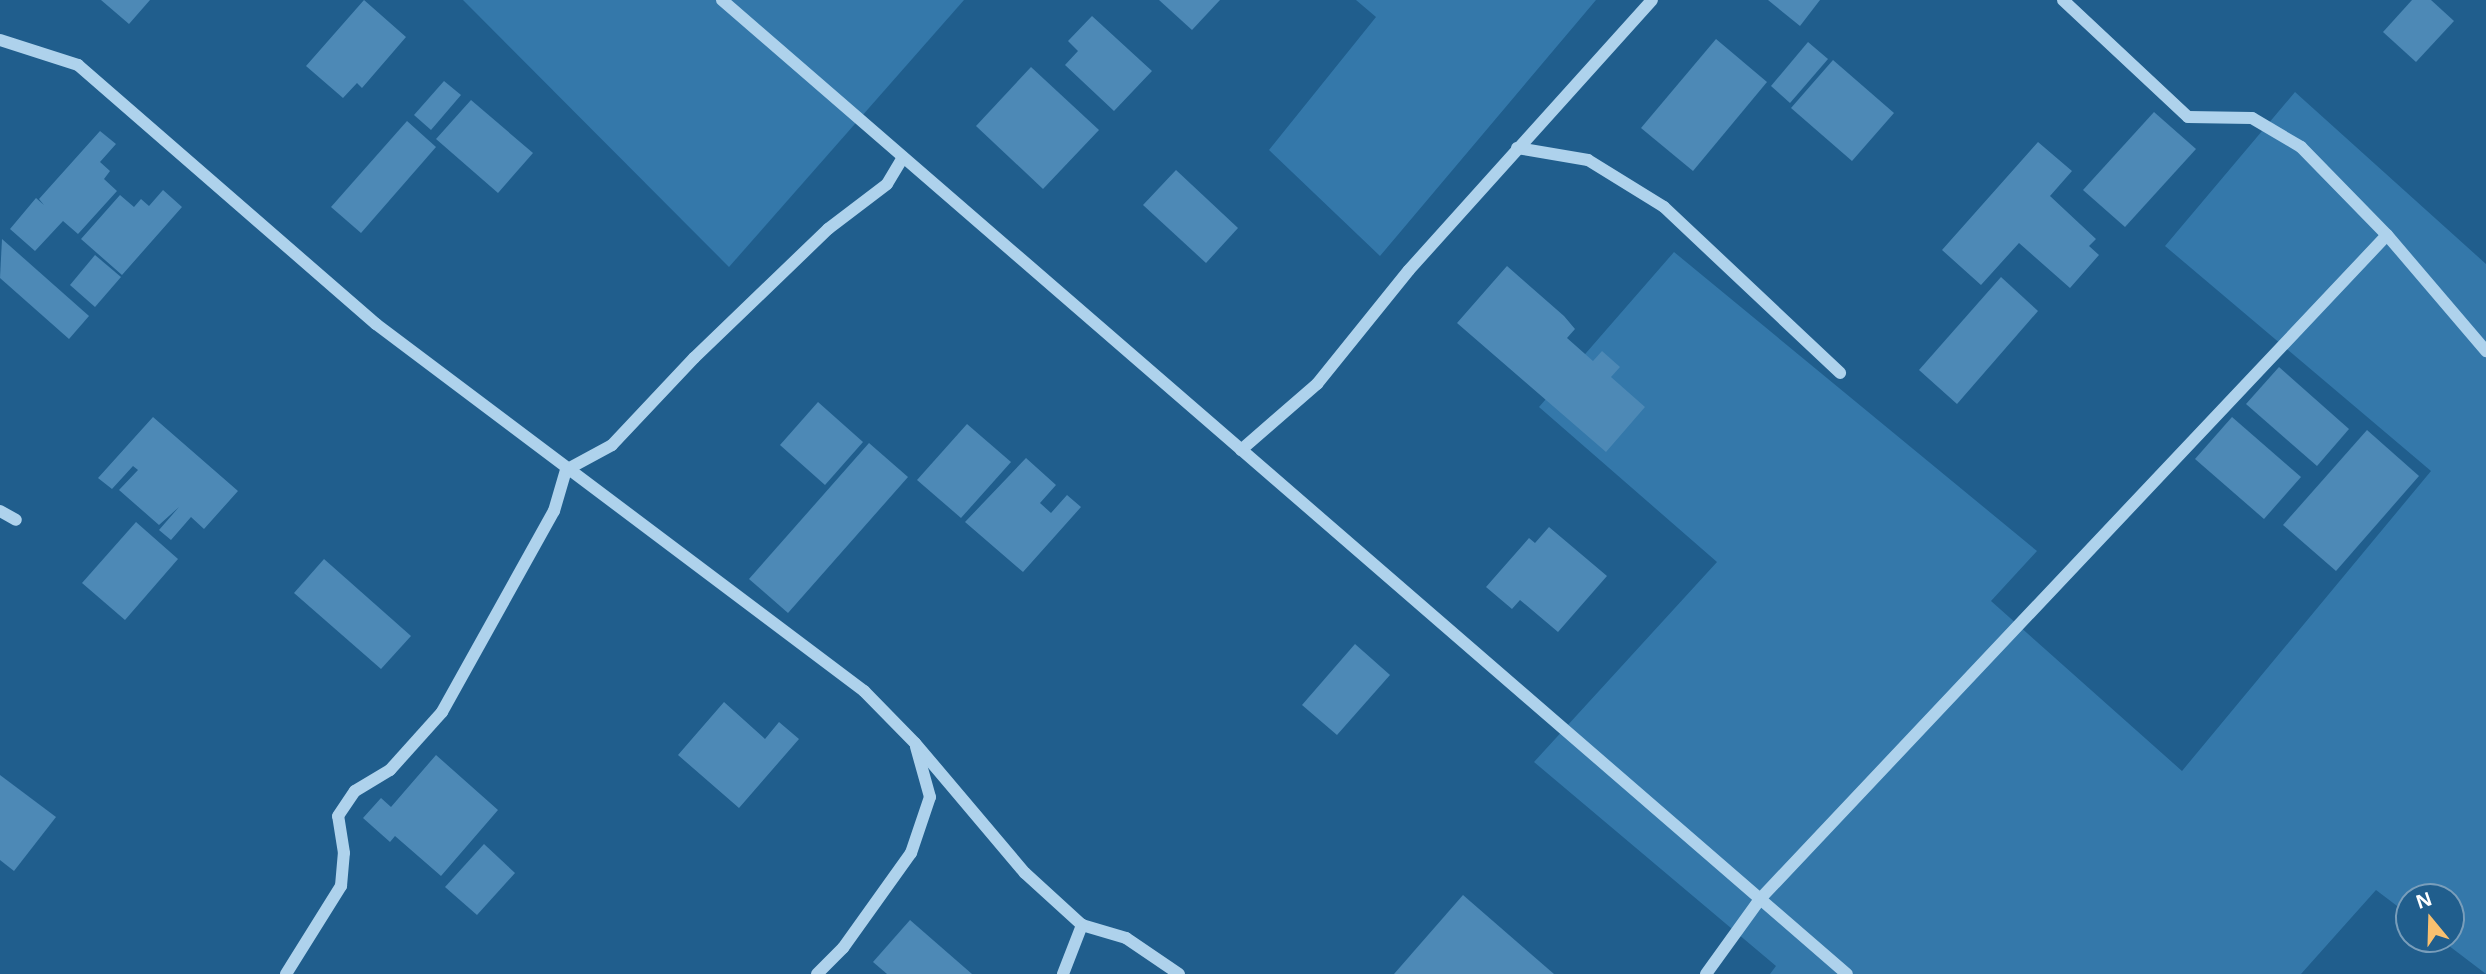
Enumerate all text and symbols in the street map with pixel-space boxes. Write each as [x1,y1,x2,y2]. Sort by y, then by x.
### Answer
north arrow [2395,883,2465,953]
text: N [2412,885,2435,915]

